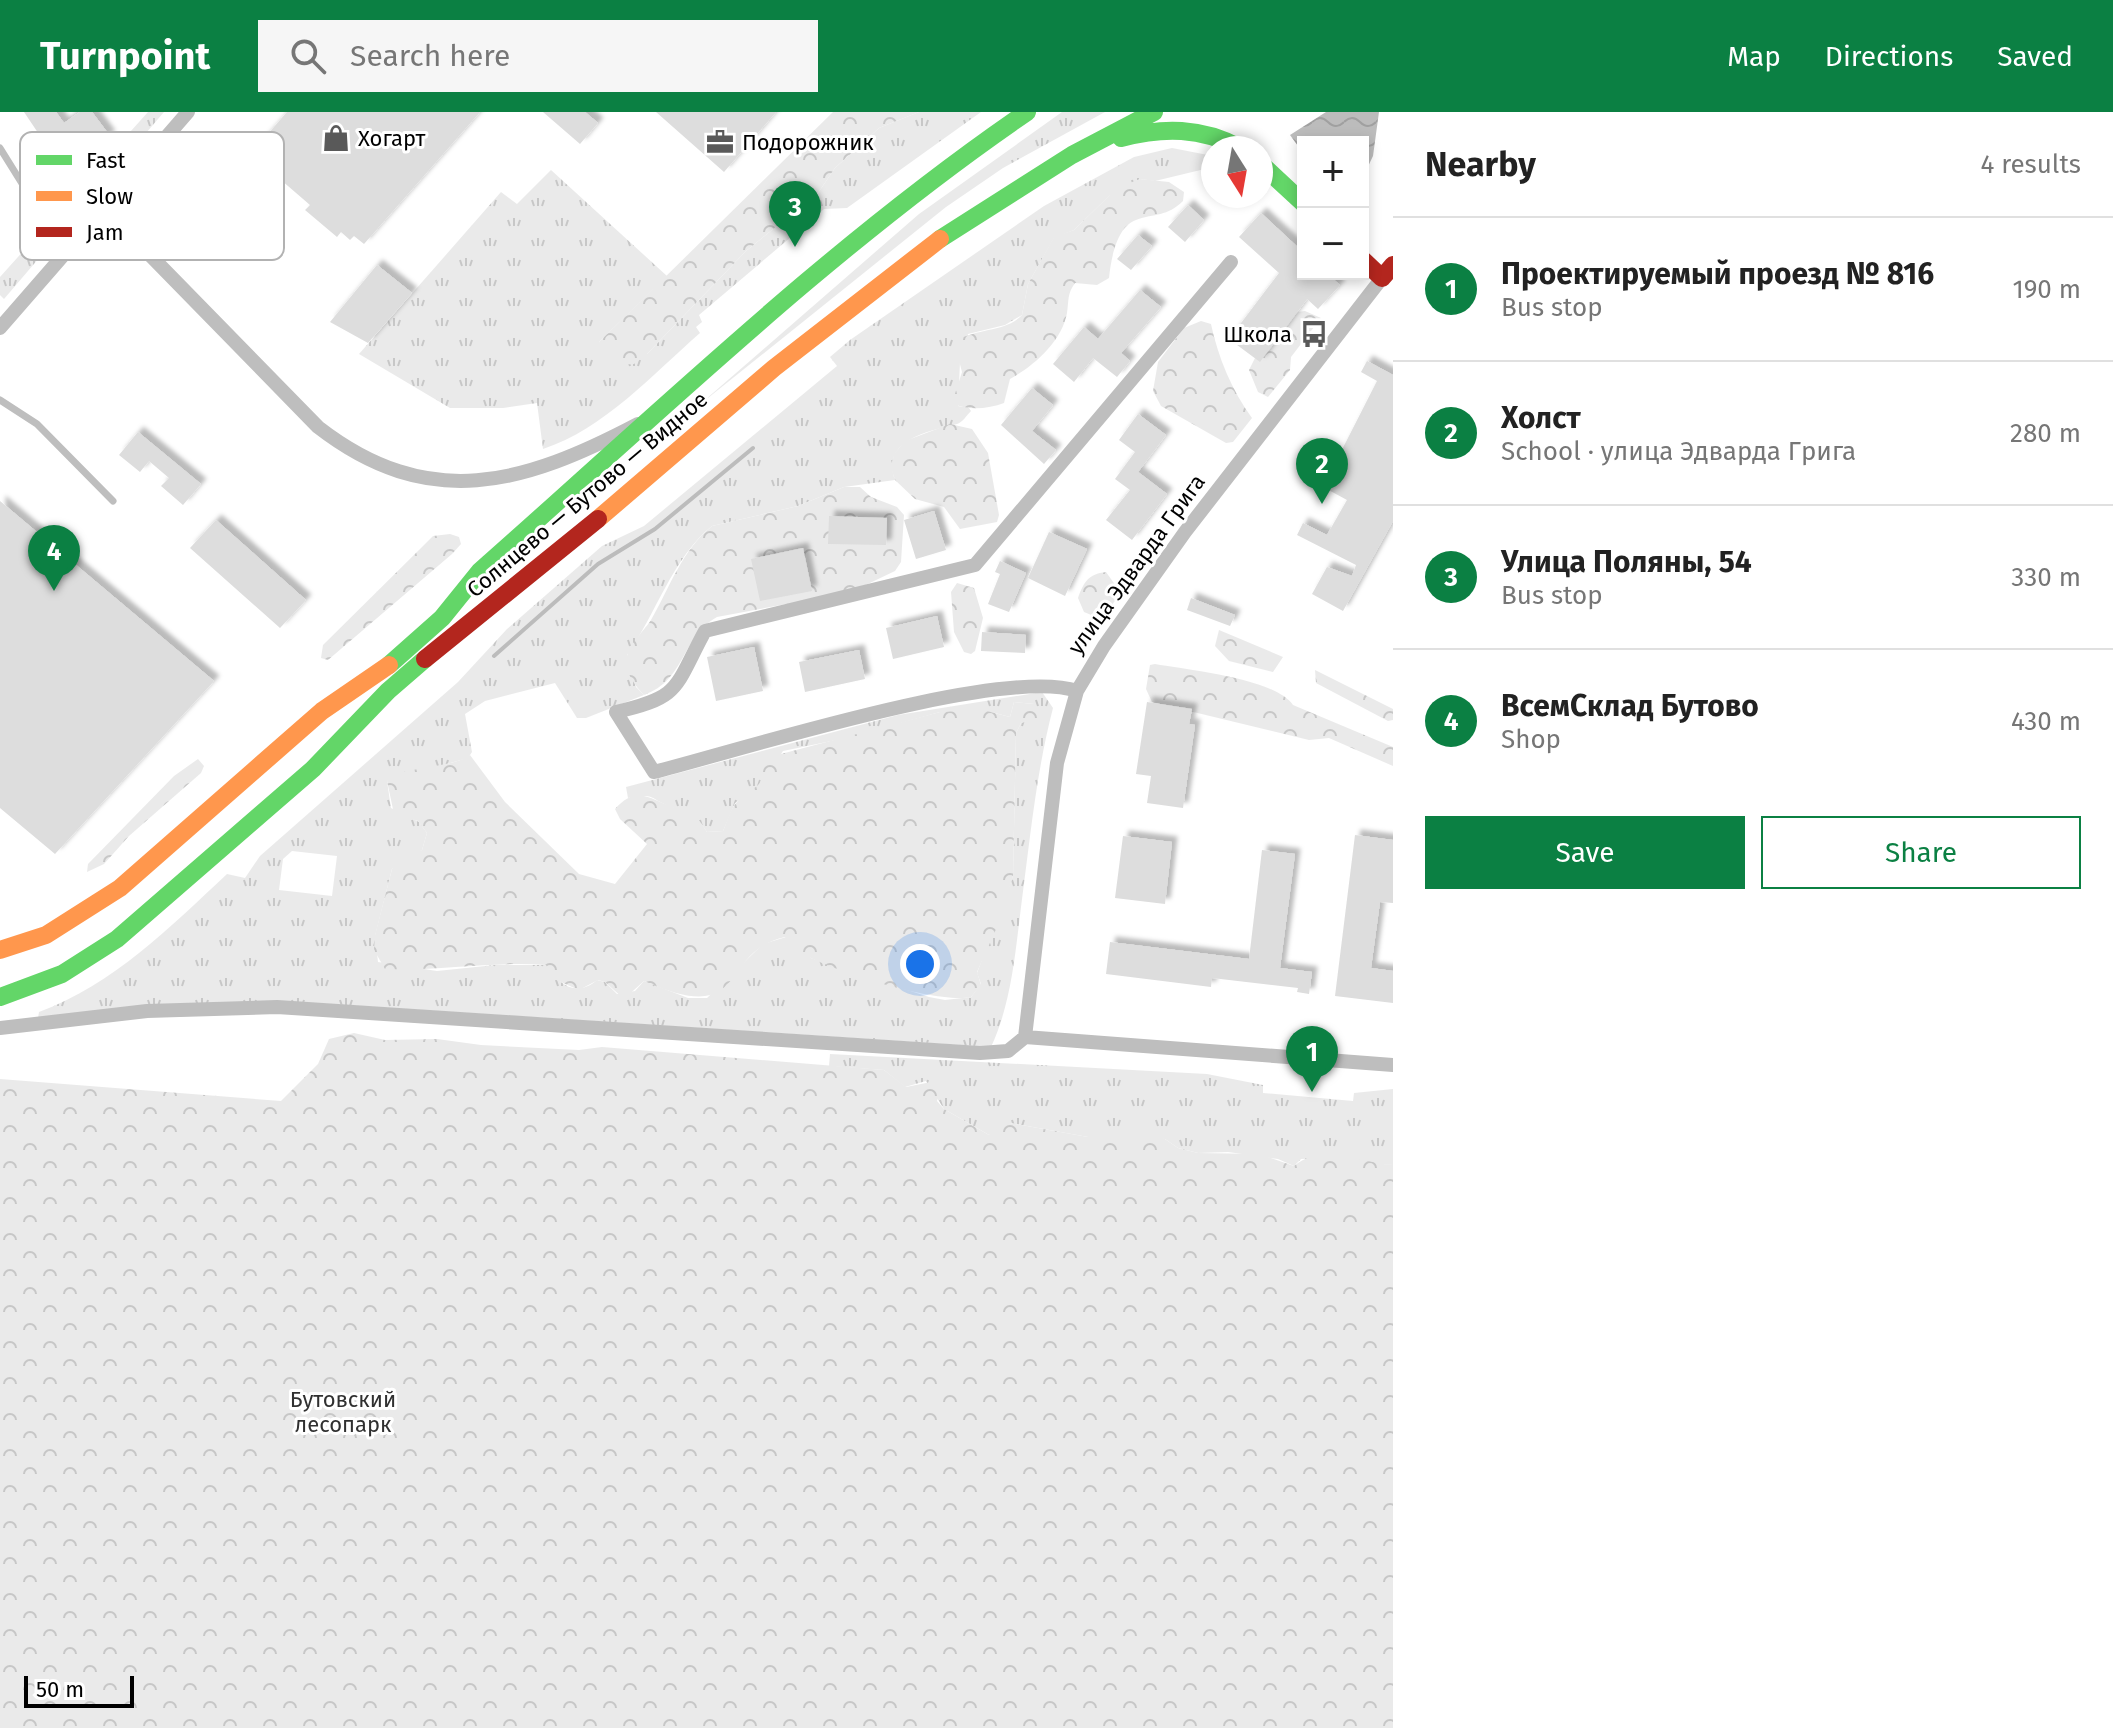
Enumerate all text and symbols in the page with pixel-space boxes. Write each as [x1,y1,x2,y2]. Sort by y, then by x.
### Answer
search box [258,20,818,92]
text: Turnpoint [40,33,210,79]
icon: search [286,34,330,78]
text: Search here [350,38,510,74]
text: Map [1727,40,1781,73]
text: Directions [1825,40,1953,73]
text: Saved [1997,40,2073,73]
shop icon: Хогарт [321,123,351,153]
place label: Хогарт [358,125,425,152]
office icon: Подорожник [705,127,735,157]
place label: Подорожник [742,129,874,156]
legend [20,132,284,260]
north arrow [1201,136,1273,208]
map controls [1297,136,1369,280]
button: + [1297,136,1369,208]
text: Nearby [1425,144,1536,185]
text: Fast [86,147,126,174]
text: 4 results [1980,149,2081,180]
pin: 3 [769,181,821,247]
text: Slow [86,183,133,210]
button: − [1297,208,1369,280]
text: Jam [86,219,124,246]
text: Проектируемый проезд № 816 [1501,256,1934,292]
text: 1 [1445,274,1457,305]
text: 190 m [2012,274,2081,305]
text: Bus stop [1501,292,1603,323]
bus stop icon: Школа [1299,319,1329,349]
place label: Школа [1223,321,1292,348]
street label: Солнцево — Бутово — Видное [462,386,713,603]
text: Холст [1501,400,1581,436]
text: 2 [1444,418,1458,449]
text: 280 m [2010,418,2081,449]
text: School · улица Эдварда Грига [1501,436,1856,467]
pin: 2 [1296,438,1348,504]
street label: улица Эдварда Грига [1062,469,1211,660]
pin: 4 [28,525,80,591]
text: Улица Поляны, 54 [1501,544,1752,580]
text: 3 [1444,562,1458,593]
text: 330 m [2011,562,2081,593]
text: Bus stop [1501,580,1603,611]
text: ВсемСклад Бутово [1501,688,1759,724]
text: 4 [1444,706,1458,737]
text: 430 m [2011,706,2081,737]
text: Shop [1501,724,1561,755]
button: Save [1425,816,1745,889]
button: Share [1761,816,2081,889]
your location [900,944,940,984]
pin: 1 [1286,1026,1338,1092]
park label: Бутовский лесопарк [290,1386,396,1438]
scale bar [24,1672,134,1708]
text: 50 m [36,1676,84,1703]

